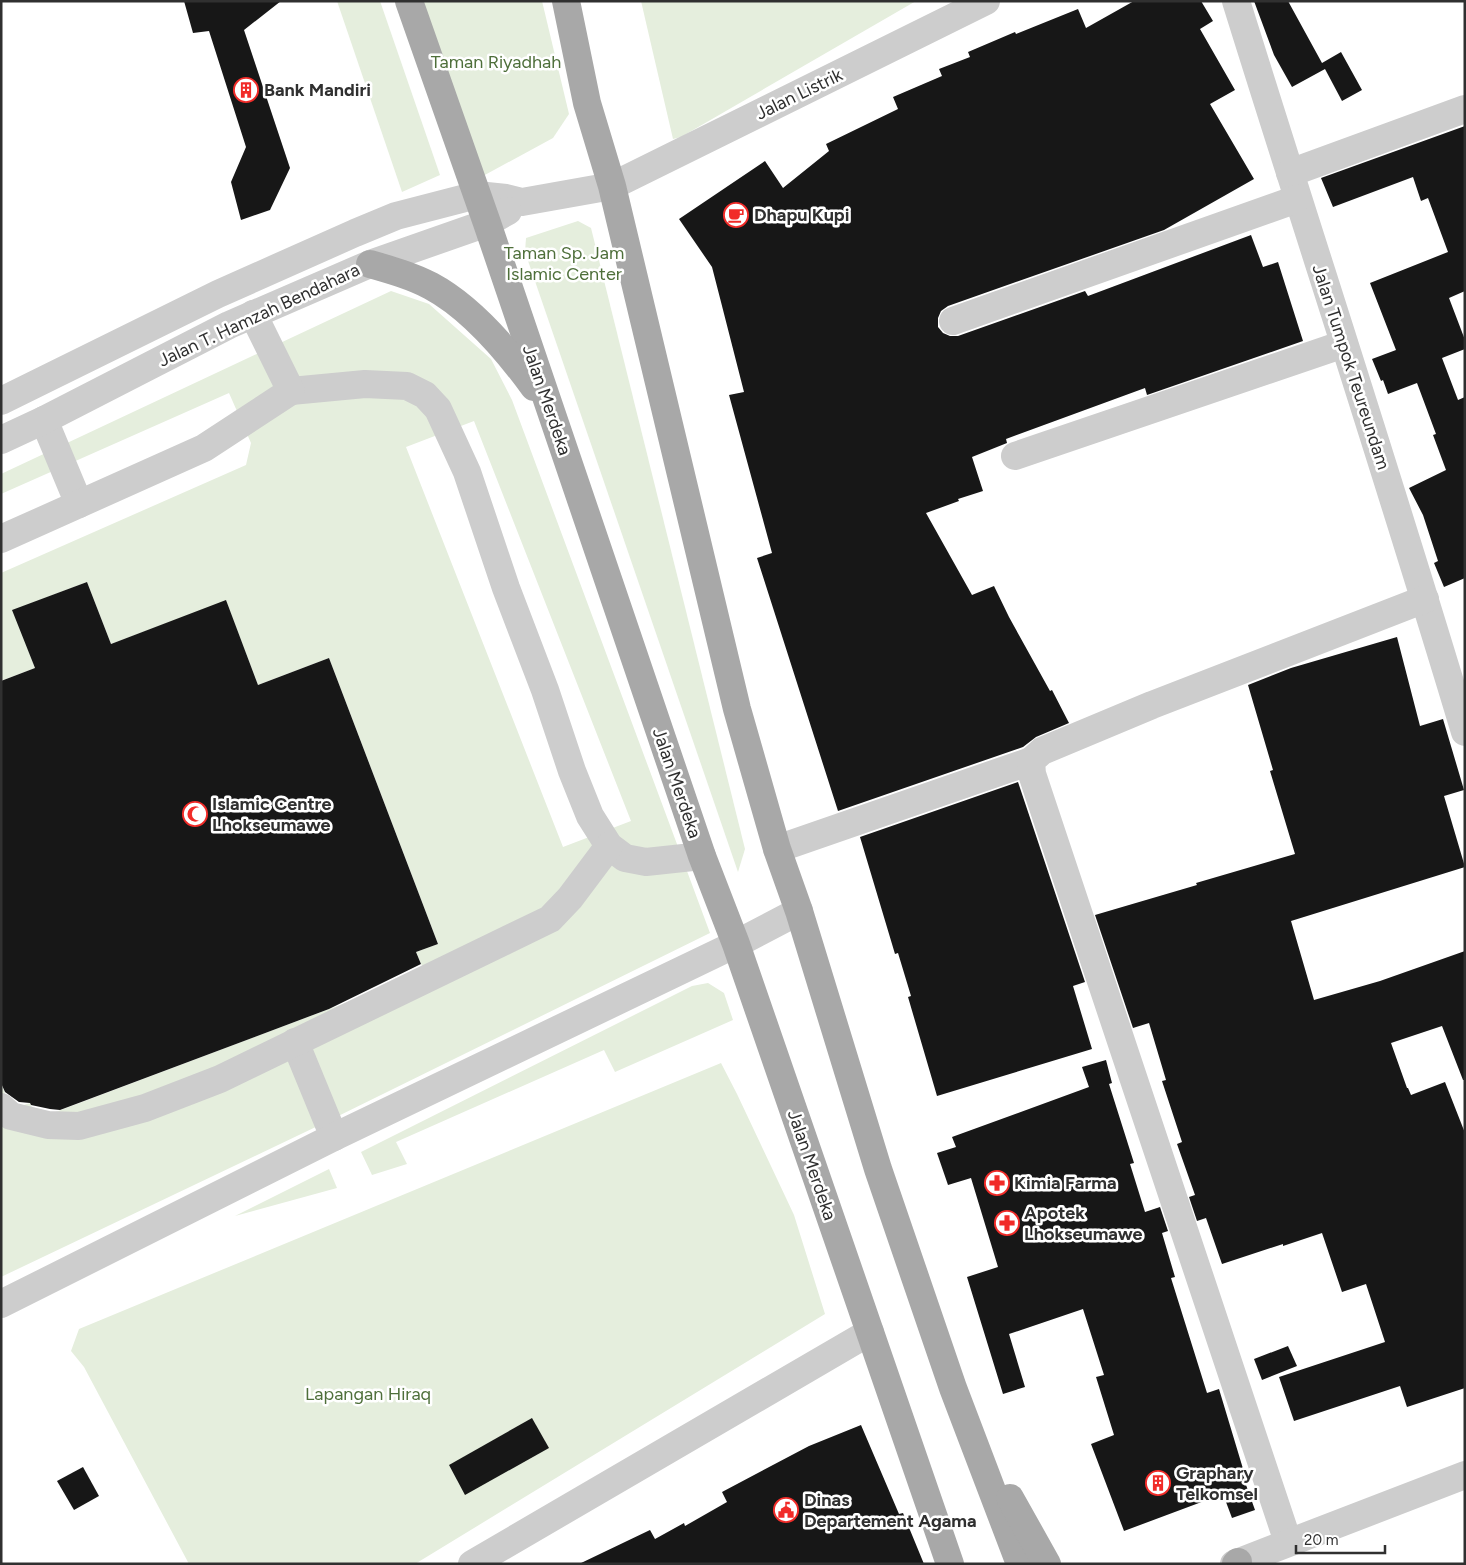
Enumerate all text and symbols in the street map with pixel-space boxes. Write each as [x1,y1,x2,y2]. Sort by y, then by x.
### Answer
park label: Taman Riyadhah [431,51,561,73]
street label: Jalan Listrik [752,63,846,124]
building icon: Bank Mandiri [233,77,259,103]
place label: Bank Mandiri [264,79,371,101]
cafe icon: Dhapu Kupi [723,202,749,228]
place label: Dhapu Kupi [754,204,849,226]
park label: Taman Sp. Jam Islamic Center [504,242,624,285]
street label: Jalan T. Hamzah Bendahara [155,259,363,371]
street label: Jalan Tumpok Teureundam [1307,262,1395,472]
street label: Jalan Merdeka [518,342,576,458]
street label: Jalan Merdeka [648,725,706,841]
place label: Islamic Centre Lhokseumawe [212,793,331,836]
mosque icon: Islamic Centre Lhokseumawe [182,801,208,827]
street label: Jalan Merdeka [783,1107,841,1223]
pharmacy icon: Kimia Farma [984,1170,1010,1196]
place label: Kimia Farma [1014,1172,1117,1194]
place label: Apotek Lhokseumawe [1024,1202,1142,1245]
pharmacy icon: Apotek Lhokseumawe [994,1210,1020,1236]
park label: Lapangan Hiraq [305,1383,431,1405]
place label: Graphary Telkomsel [1176,1462,1258,1505]
building icon: Graphary Telkomsel [1145,1470,1171,1496]
place label: Dinas Departement Agama [804,1489,977,1532]
public building icon: Dinas Departement Agama [773,1497,799,1523]
scale bar [1296,1522,1385,1554]
text: 20 m [1304,1531,1338,1549]

